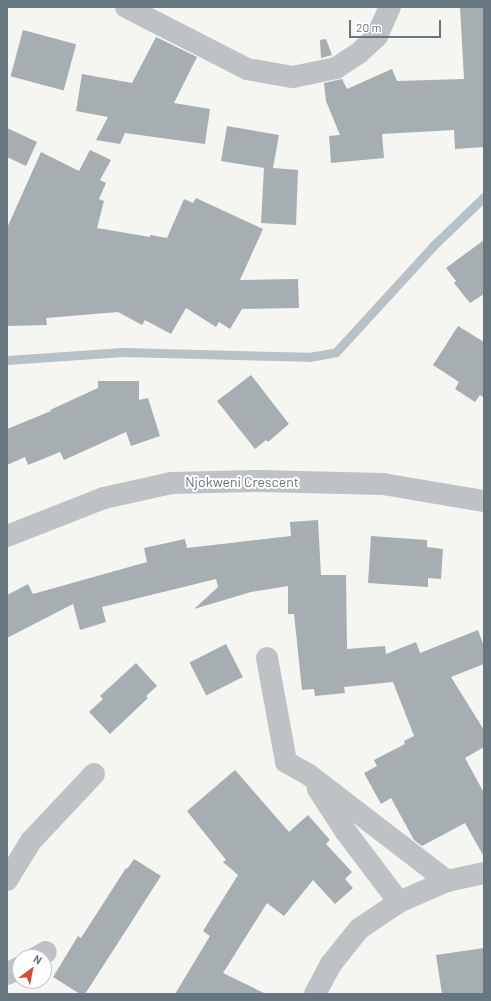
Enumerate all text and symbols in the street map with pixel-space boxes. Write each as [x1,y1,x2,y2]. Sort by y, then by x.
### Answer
scale bar [351,12,443,38]
text: 20 m [356,20,382,34]
street label: Njokweni Crescent [185,474,299,490]
north arrow [12,949,52,989]
text: N [32,952,45,967]

